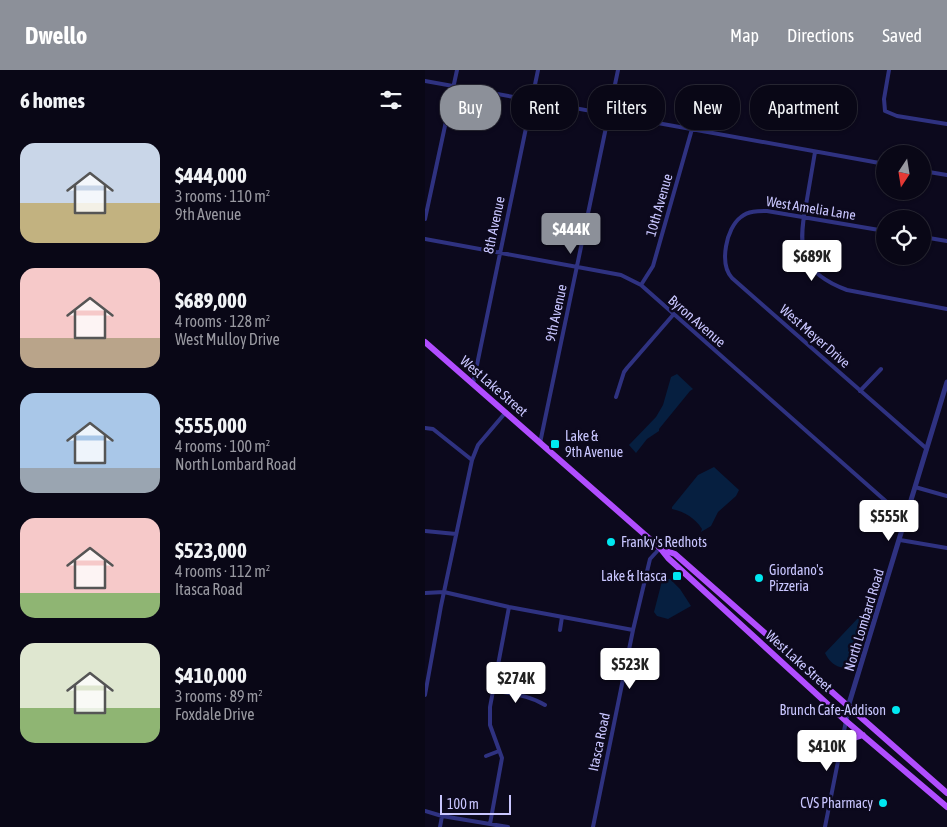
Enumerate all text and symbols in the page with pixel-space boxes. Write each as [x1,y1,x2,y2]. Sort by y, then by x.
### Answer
text: Dwello [25,22,87,49]
text: Map [730,25,759,46]
text: Directions [787,25,854,46]
text: Saved [882,25,922,46]
chip: Buy [440,85,501,130]
chip: Rent [511,85,578,130]
chip: Filters [588,85,665,130]
chip: New [675,85,740,130]
chip: Apartment [750,85,857,130]
icon: filters [377,86,405,114]
text: 6 homes [20,88,85,112]
north arrow [876,145,931,200]
map controls [876,145,931,265]
icon: home [60,163,120,223]
text: $444,000 [175,163,247,187]
street label: 10th Avenue [642,172,676,238]
text: 3 rooms · 110 m² [175,187,270,205]
street label: West Amelia Lane [765,193,857,223]
street label: 8th Avenue [480,195,508,255]
text: 9th Avenue [175,205,241,223]
button: locate [876,210,931,265]
pin: $444K [536,212,606,255]
text: $444K [552,220,590,238]
pin: $689K [777,240,847,282]
text: $689K [793,247,831,265]
street label: 9th Avenue [542,283,570,343]
icon: home [60,288,120,348]
text: $689,000 [175,288,247,312]
street label: Byron Avenue [665,292,729,350]
street label: West Meyer Drive [777,301,853,371]
text: 4 rooms · 128 m² [175,312,270,330]
text: West Mulloy Drive [175,330,280,348]
street label: West Lake Street [457,352,531,420]
icon: home [60,413,120,473]
text: $555,000 [175,413,247,437]
place label: Lake & 9th Avenue [565,428,623,460]
text: 4 rooms · 100 m² [175,437,270,455]
marker: Lake & 9th Avenue [549,438,561,450]
text: North Lombard Road [175,455,296,473]
pin: $555K [854,500,924,542]
text: $555K [870,507,908,525]
place label: Franky's Redhots [621,534,707,550]
marker: Franky's Redhots [605,536,617,548]
icon: home [60,538,120,598]
text: $523,000 [175,538,247,562]
text: 4 rooms · 112 m² [175,562,270,580]
place label: Giordano's Pizzeria [769,562,824,594]
street label: North Lombard Road [841,567,887,673]
place label: Lake & Itasca [601,568,667,584]
marker: Lake & Itasca [671,570,683,582]
marker: Giordano's Pizzeria [753,572,765,584]
text: Itasca Road [175,580,243,598]
street label: West Lake Street [763,627,835,695]
pin: $523K [595,648,665,690]
text: $523K [611,655,649,673]
pin: $274K [481,662,551,704]
icon: home [60,663,120,723]
text: $410,000 [175,663,247,687]
text: $274K [497,669,535,687]
text: 3 rooms · 89 m² [175,687,263,705]
place label: Brunch Cafe-Addison [780,702,886,718]
marker: Brunch Cafe-Addison [890,704,902,716]
text: Foxdale Drive [175,705,254,723]
street label: Itasca Road [585,711,613,773]
pin: $410K [792,730,862,772]
text: $410K [808,737,846,755]
scale bar [440,792,511,815]
place label: CVS Pharmacy [800,795,873,811]
text: 100 m [447,796,479,812]
marker: CVS Pharmacy [877,797,889,809]

